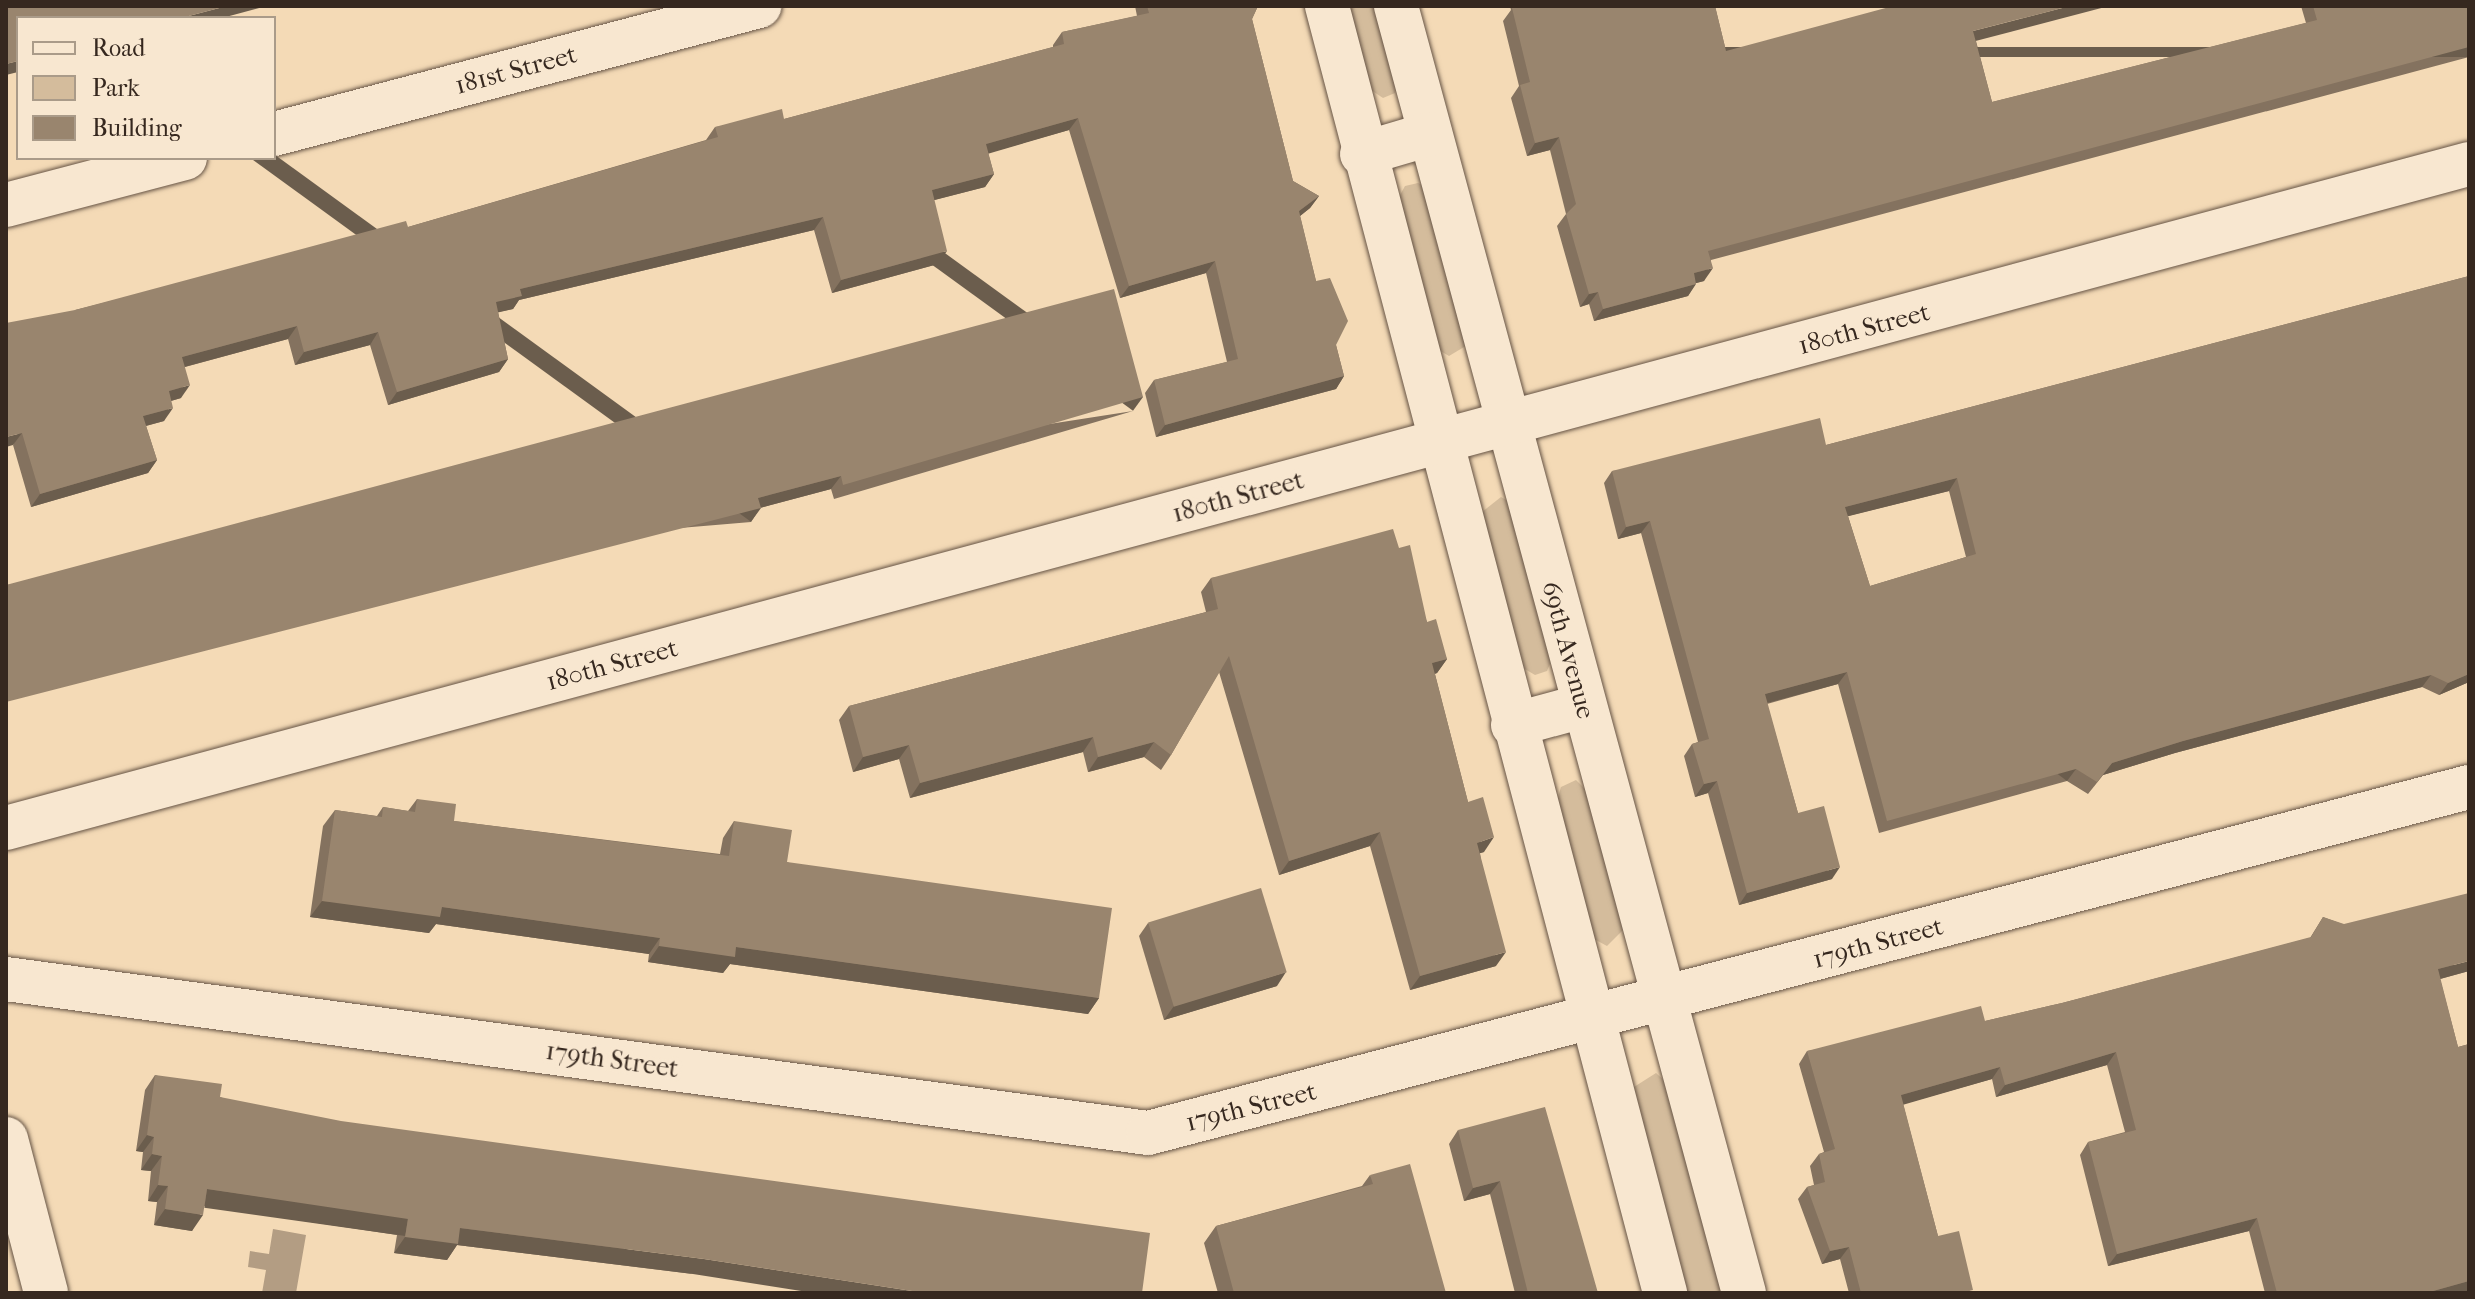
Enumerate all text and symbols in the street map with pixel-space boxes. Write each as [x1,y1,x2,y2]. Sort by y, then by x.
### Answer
legend [16,16,276,160]
text: Road [92,34,145,62]
street label: 181st Street [452,39,580,101]
text: Park [92,74,140,102]
text: Building [92,114,182,142]
street label: 180th Street [1795,296,1933,362]
street label: 180th Street [1169,464,1307,530]
street label: 69th Avenue [1535,578,1601,722]
street label: 180th Street [543,632,681,698]
street label: 179th Street [1809,911,1947,975]
street label: 179th Street [544,1035,680,1085]
street label: 179th Street [1182,1076,1320,1138]

